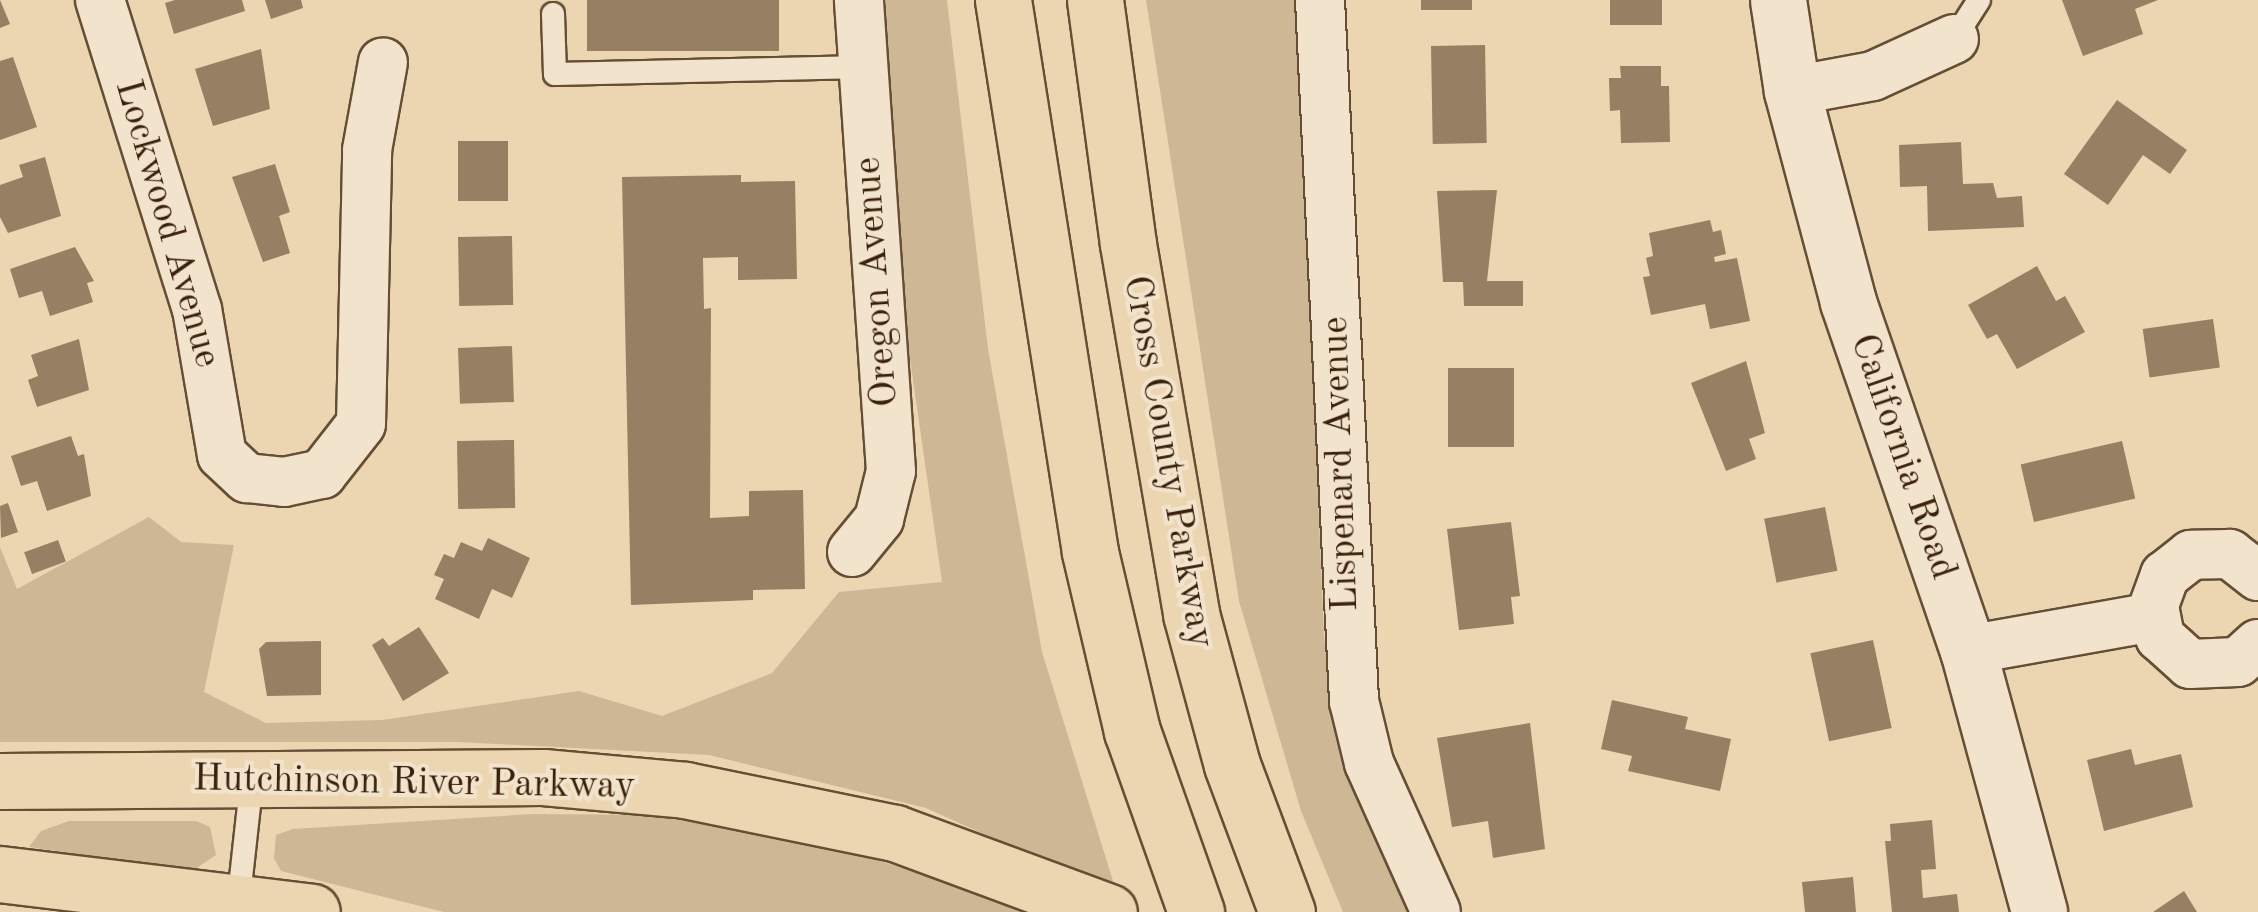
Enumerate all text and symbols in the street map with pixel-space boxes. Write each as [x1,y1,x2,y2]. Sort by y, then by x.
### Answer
street label: Lockwood Avenue [103,75,229,373]
street label: Oregon Avenue [847,155,909,409]
street label: Cross County Parkway [1112,272,1222,652]
street label: Lispenard Avenue [1314,316,1370,612]
street label: California Road [1839,328,1965,586]
street label: Hutchinson River Parkway [192,757,636,811]

